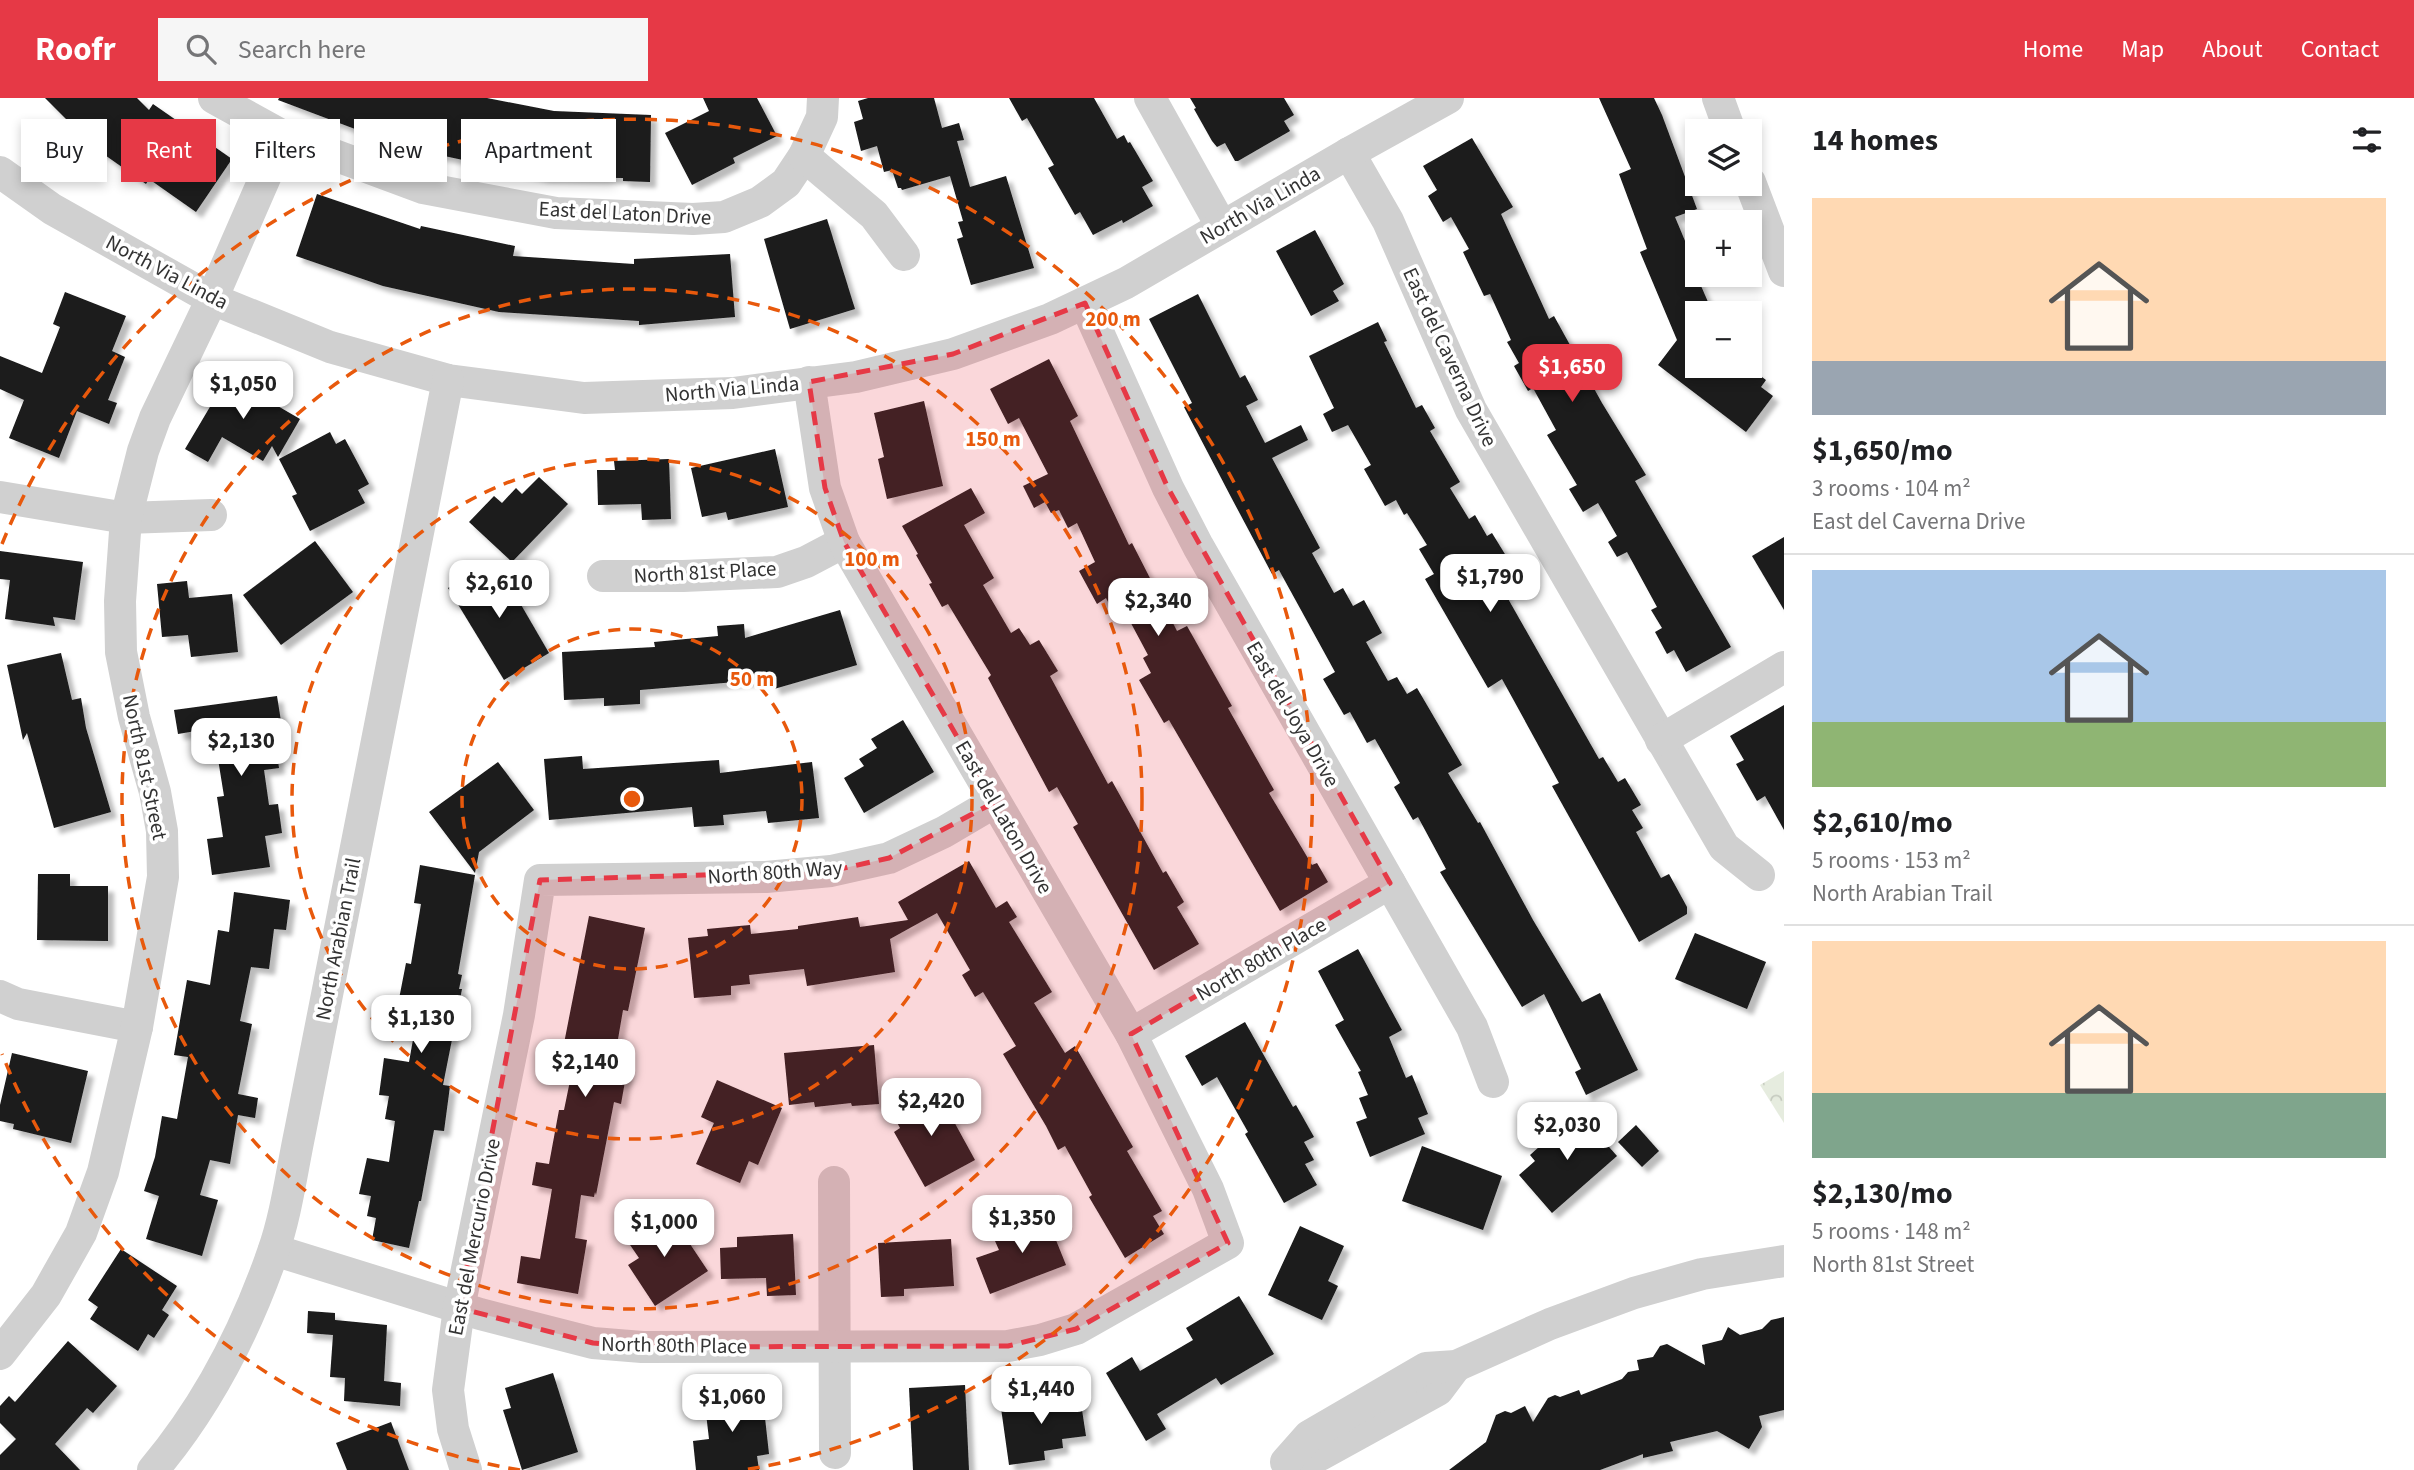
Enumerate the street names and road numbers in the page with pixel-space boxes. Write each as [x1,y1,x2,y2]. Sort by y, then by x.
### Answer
street label: North Via Linda [1194,158,1326,252]
street label: East del Laton Drive [538,193,712,233]
street label: North Via Linda [100,227,234,317]
street label: East del Caverna Drive [1395,262,1505,452]
street label: North Via Linda [664,368,800,410]
street label: North 81st Place [633,553,777,591]
street label: East del Joya Drive [1239,635,1347,793]
street label: North 81st Street [115,691,175,843]
street label: East del Laton Drive [948,735,1060,899]
street label: North 80th Way [707,852,844,892]
street label: North Arabian Trail [308,855,368,1023]
street label: North 80th Place [1190,910,1332,1008]
street label: East del Mercurio Drive [440,1136,508,1338]
street label: North 80th Place [601,1329,747,1361]

